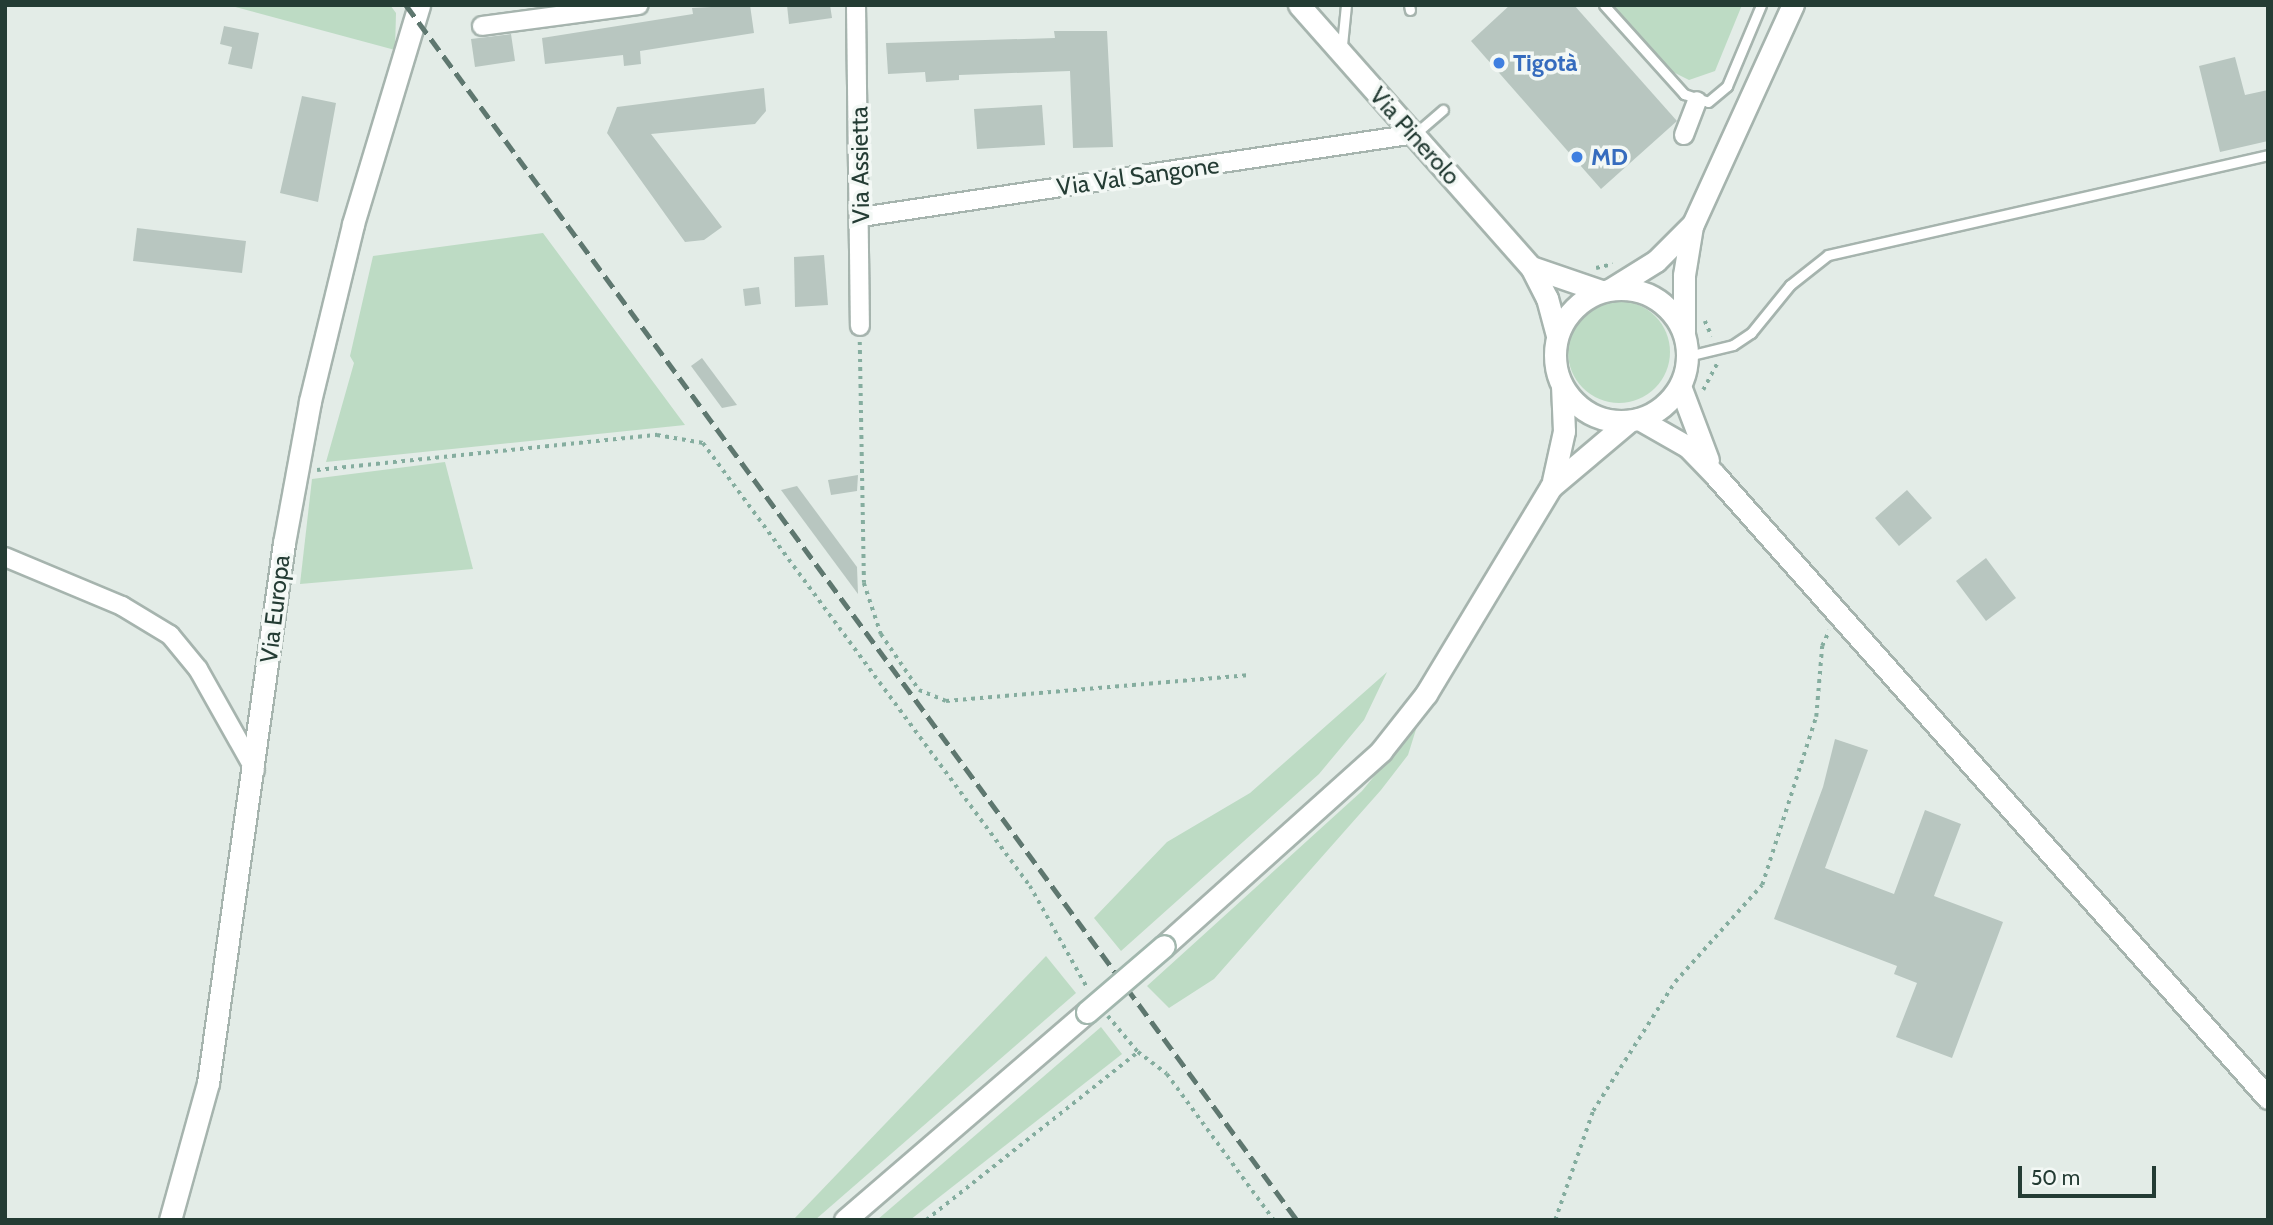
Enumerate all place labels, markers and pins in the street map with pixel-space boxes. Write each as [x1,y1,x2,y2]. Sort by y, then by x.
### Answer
place label: Tigotà [1513,49,1578,77]
marker: Tigotà [1491,55,1507,71]
place label: MD [1591,143,1628,171]
marker: MD [1569,149,1585,165]

